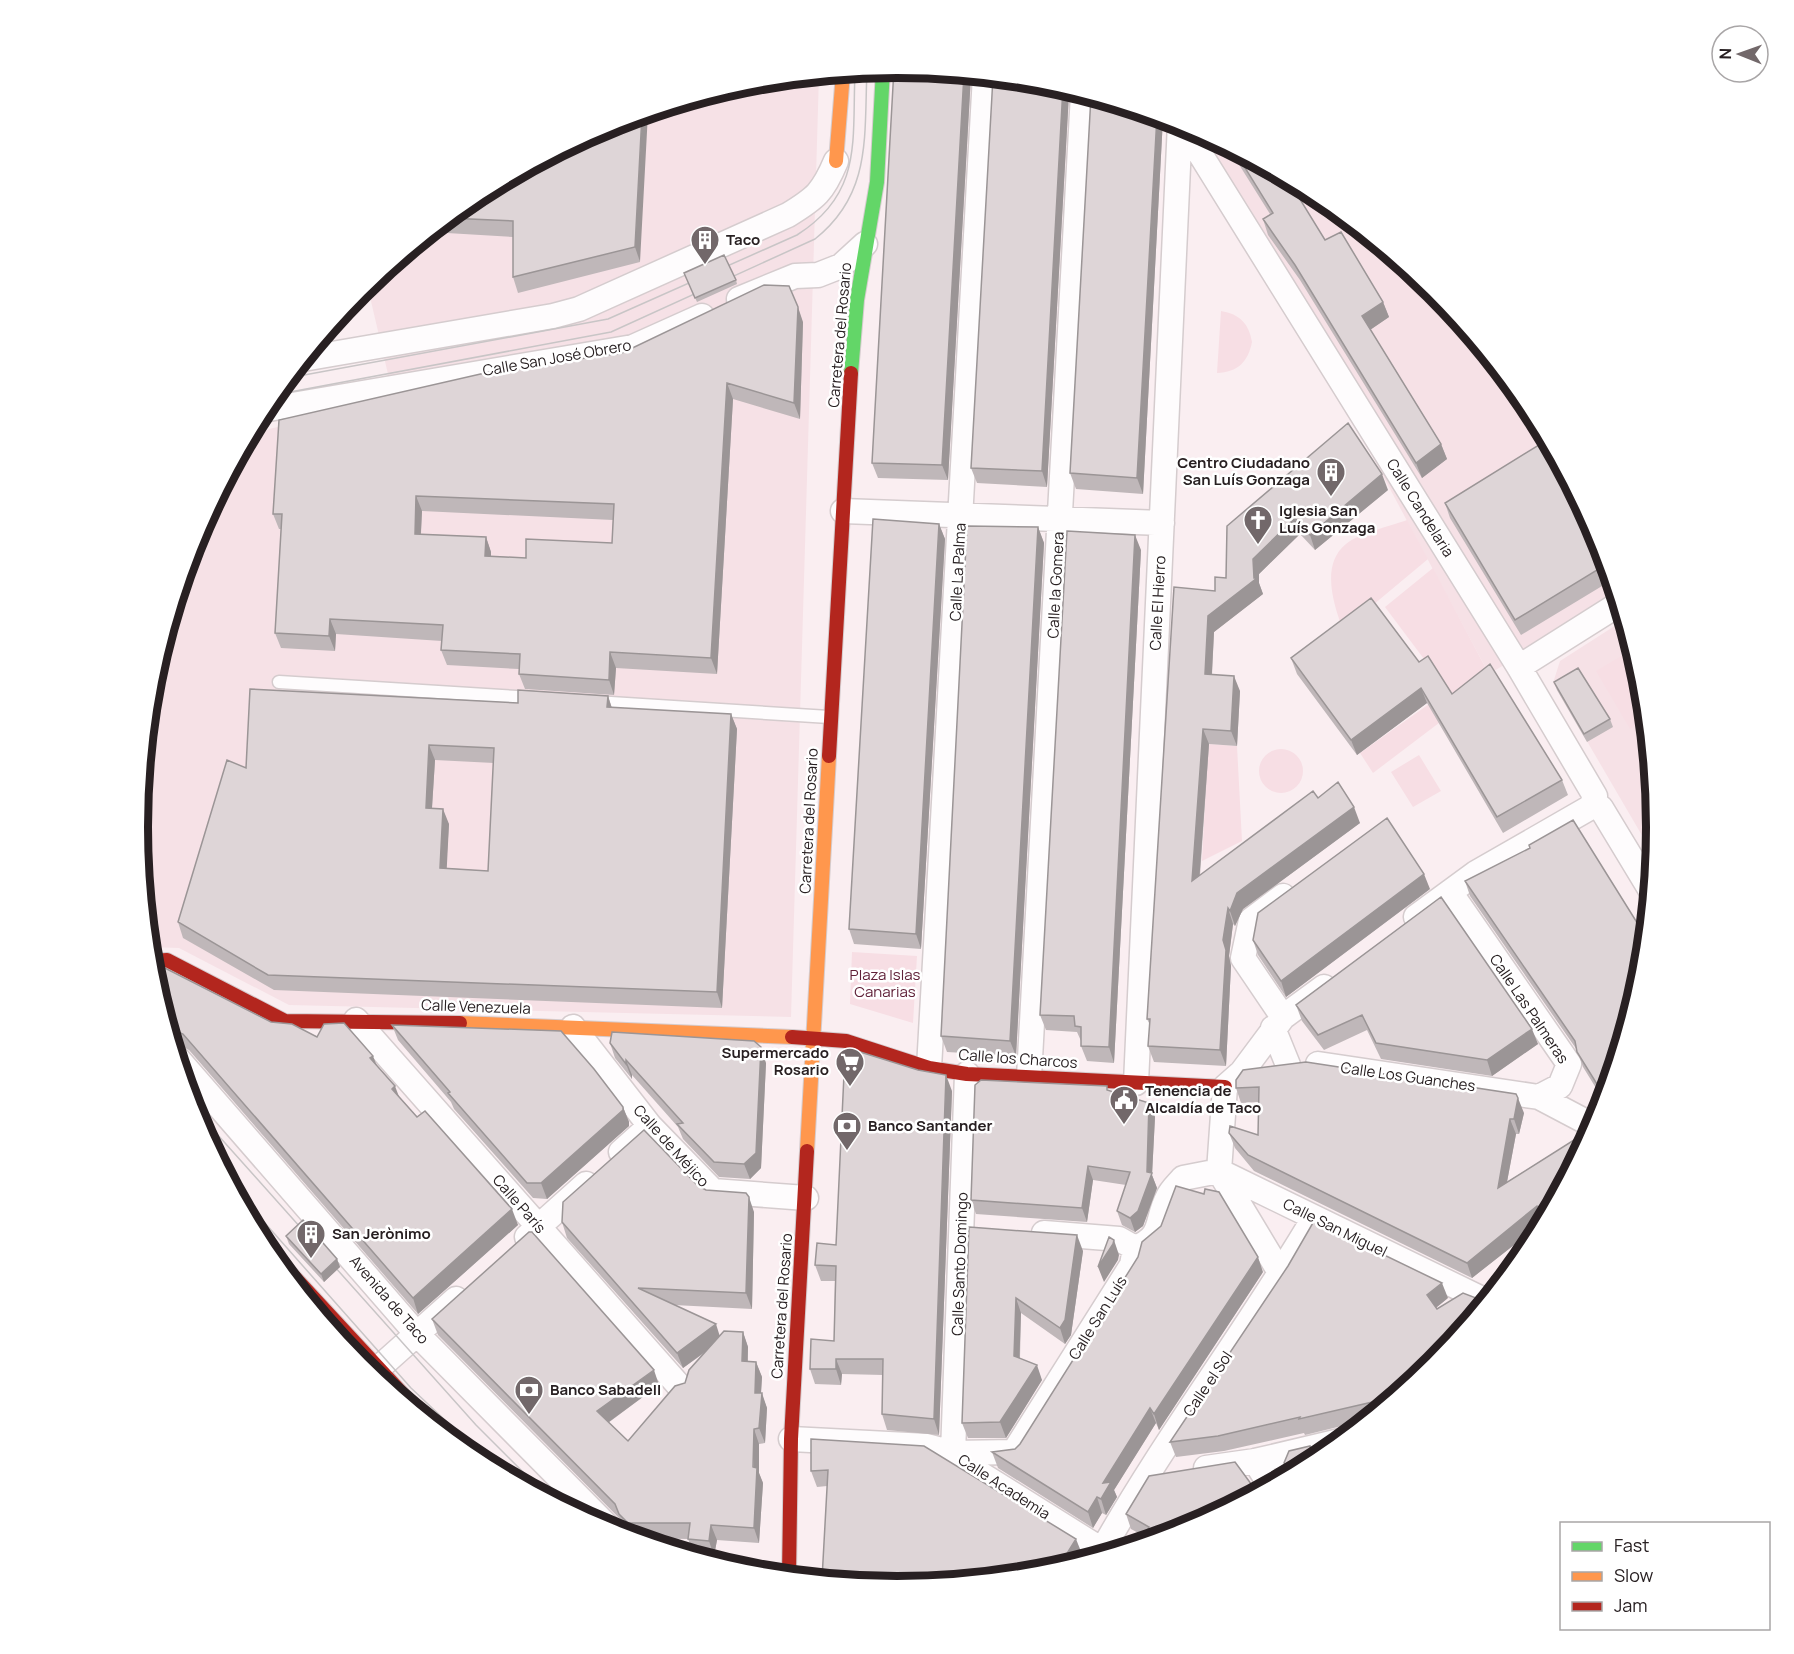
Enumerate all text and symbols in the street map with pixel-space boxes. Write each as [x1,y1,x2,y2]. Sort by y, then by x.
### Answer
north arrow [1710,24,1770,84]
text: N [1714,48,1736,60]
building icon: Taco [689,224,721,266]
place label: Taco [726,229,760,250]
street label: Carretera del Rosario [823,261,856,409]
street label: Calle San José Obrero [481,334,633,381]
place label: Centro Ciudadano San Luís Gonzaga [1177,452,1310,490]
street label: Calle Candelaria [1382,454,1459,561]
building icon: Centro Ciudadano San Luís Gonzaga [1315,456,1347,498]
place label: Iglesia San Luís Gonzaga [1279,500,1375,538]
church icon: Iglesia San Luís Gonzaga [1242,504,1274,546]
street label: Calle La Palma [944,522,971,622]
street label: Calle la Gomera [1042,531,1069,639]
street label: Calle El Hierro [1145,555,1170,651]
street label: Carretera del Rosario [794,747,823,894]
street label: Calle Las Palmeras [1485,950,1574,1068]
park label: Plaza Islas Canarias [850,964,921,1002]
street label: Calle Venezuela [421,994,531,1019]
place label: Supermercado Rosario [722,1042,829,1080]
street label: Calle los Charcos [958,1044,1078,1073]
supermarket icon: Supermercado Rosario [834,1046,866,1088]
street label: Calle Los Guanches [1339,1057,1477,1096]
place label: Tenencia de Alcaldía de Taco [1145,1080,1261,1118]
public building icon: Tenencia de Alcaldía de Taco [1108,1084,1140,1126]
street label: Calle de Méjico [629,1100,714,1191]
bank icon: Banco Santander [831,1110,863,1152]
place label: Banco Santander [868,1115,993,1136]
street label: Calle París [488,1170,551,1238]
street label: Calle Santo Domingo [946,1192,973,1336]
street label: Calle San Miguel [1280,1193,1391,1262]
building icon: San Jerònimo [295,1218,327,1260]
place label: San Jerònimo [332,1223,431,1244]
street label: Carretera del Rosario [766,1232,797,1379]
street label: Avenida de Taco [345,1251,434,1349]
street label: Calle San Luís [1063,1272,1132,1364]
street label: Calle el Sol [1178,1347,1237,1421]
bank icon: Banco Sabadell [513,1374,545,1416]
place label: Banco Sabadell [550,1379,661,1400]
street label: Calle Academia [954,1449,1054,1524]
legend [1560,1522,1770,1630]
text: Fast [1614,1533,1649,1557]
text: Slow [1614,1563,1654,1587]
text: Jam [1614,1593,1648,1617]

